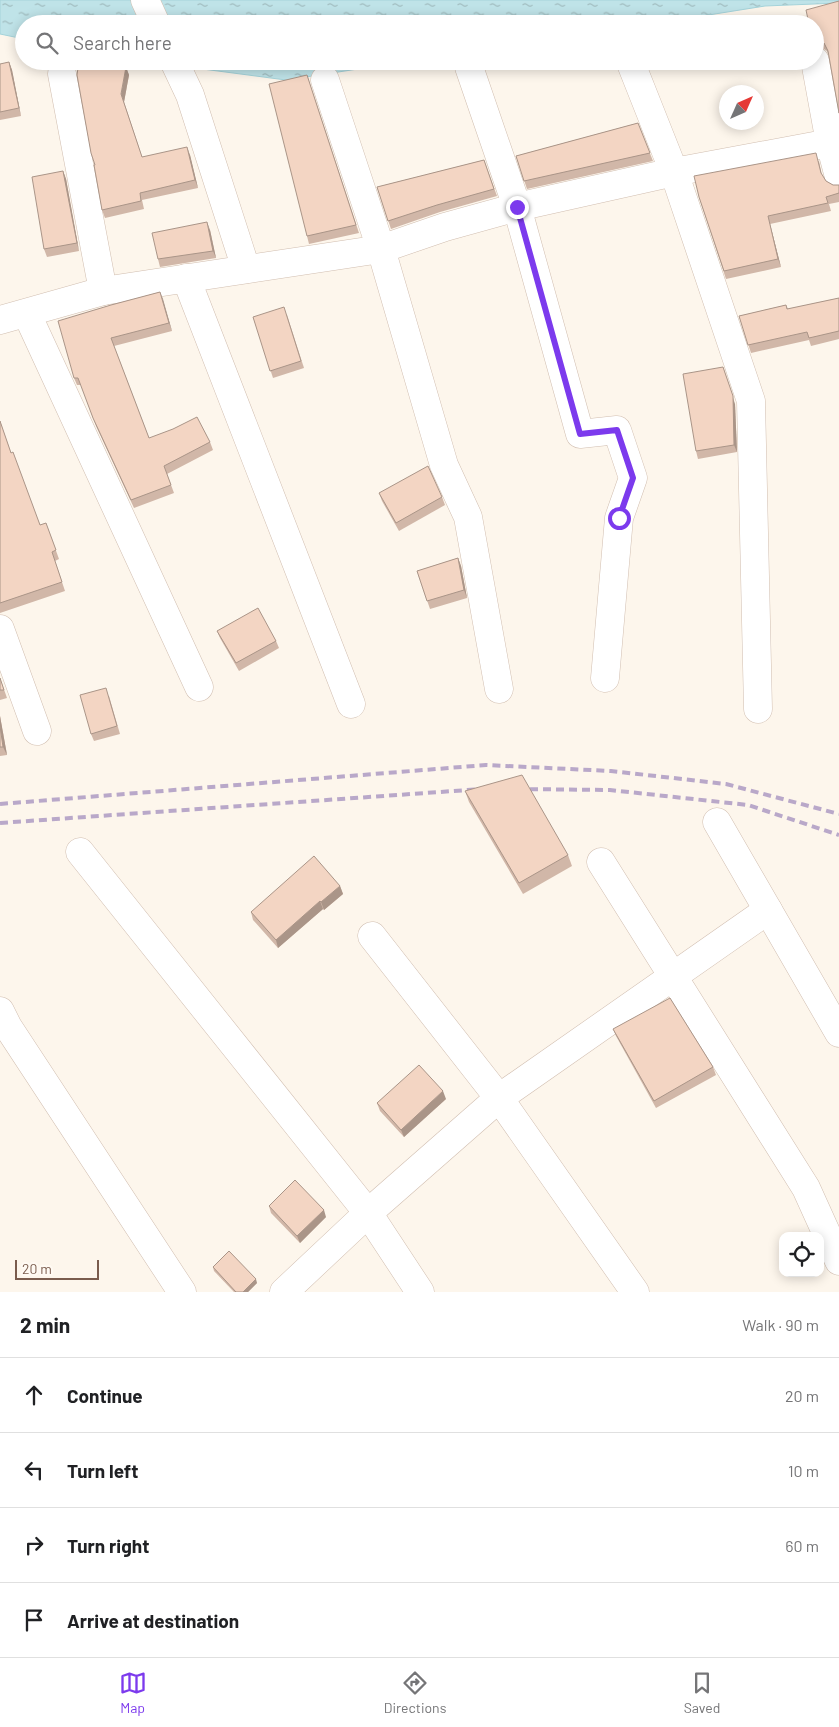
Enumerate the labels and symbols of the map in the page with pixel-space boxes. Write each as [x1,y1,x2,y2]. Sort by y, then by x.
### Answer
north arrow [719,85,764,130]
route end [506,196,529,219]
route start [608,507,631,530]
scale bar [15,1257,99,1280]

